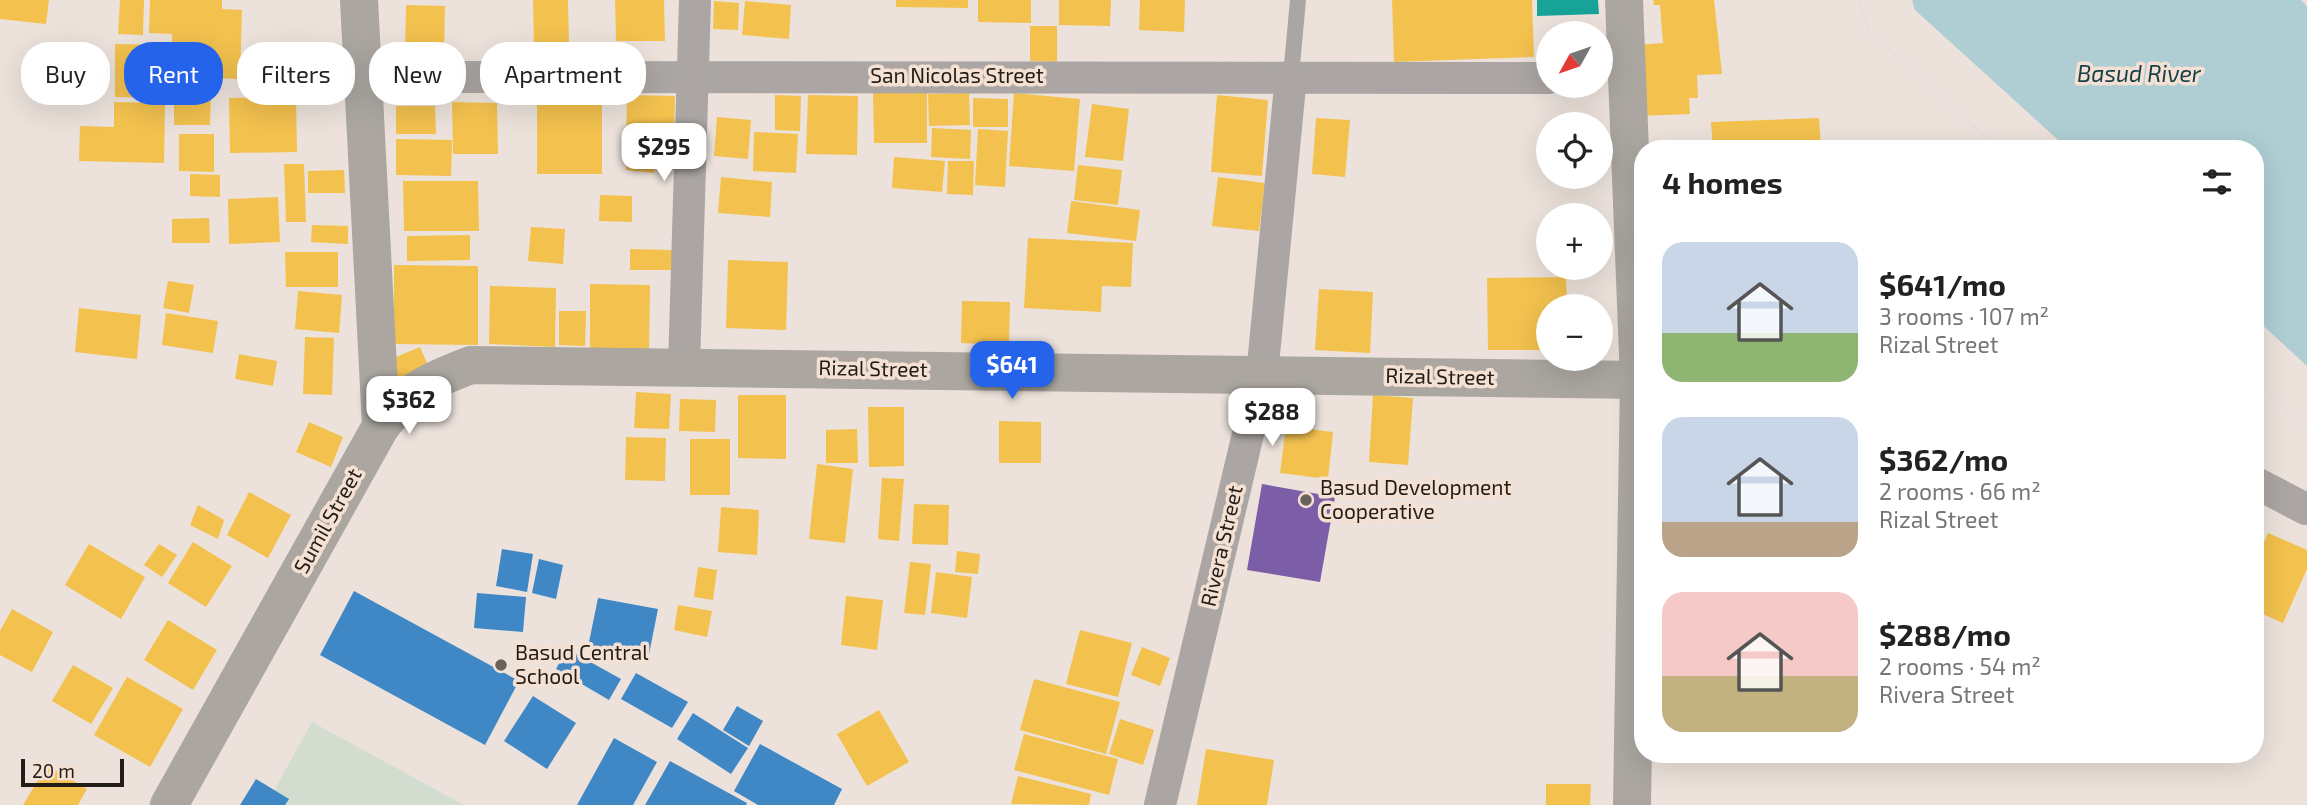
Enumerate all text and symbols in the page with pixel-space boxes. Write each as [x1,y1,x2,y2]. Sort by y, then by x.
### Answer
north arrow [1536,21,1614,98]
map controls [1536,21,1613,371]
chip: Buy [21,42,110,105]
chip: Rent [124,42,223,105]
chip: Filters [237,42,355,105]
chip: New [369,42,466,105]
chip: Apartment [480,42,646,105]
water label: Basud River [2077,59,2202,87]
street label: San Nicolas Street [870,62,1044,87]
button: locate [1536,112,1613,189]
pin: $295 [623,124,705,183]
text: $295 [638,132,690,160]
icon: filters [2198,163,2236,201]
text: 4 homes [1662,164,1783,200]
button: + [1536,203,1613,280]
text: $641/mo [1879,266,2006,302]
icon: home [1718,270,1802,354]
button: − [1536,294,1613,371]
text: 3 rooms · 107 m² [1879,302,2049,330]
text: Rizal Street [1879,330,1999,358]
pin: $641 [971,342,1053,401]
text: $641 [986,350,1038,378]
street label: Rizal Street [818,354,928,381]
street label: Rizal Street [1385,362,1495,389]
pin: $362 [368,376,450,436]
text: $362 [382,385,436,413]
pin: $288 [1231,388,1313,448]
text: $288 [1244,397,1300,425]
text: $362/mo [1879,441,2008,477]
icon: home [1718,445,1802,529]
street label: Sumil Street [288,463,366,577]
place label: Basud Development Cooperative [1320,474,1512,523]
text: 2 rooms · 66 m² [1879,477,2041,505]
street label: Rivera Street [1194,483,1247,609]
marker: Basud Development Cooperative [1298,492,1314,508]
text: Rizal Street [1879,505,1999,533]
text: $288/mo [1879,616,2011,652]
icon: home [1718,620,1802,704]
place label: Basud Central School [515,639,649,688]
text: 2 rooms · 54 m² [1879,652,2041,680]
marker: Basud Central School [493,657,509,673]
text: Rivera Street [1879,680,2014,708]
scale bar [21,756,124,788]
text: 20 m [32,759,75,782]

